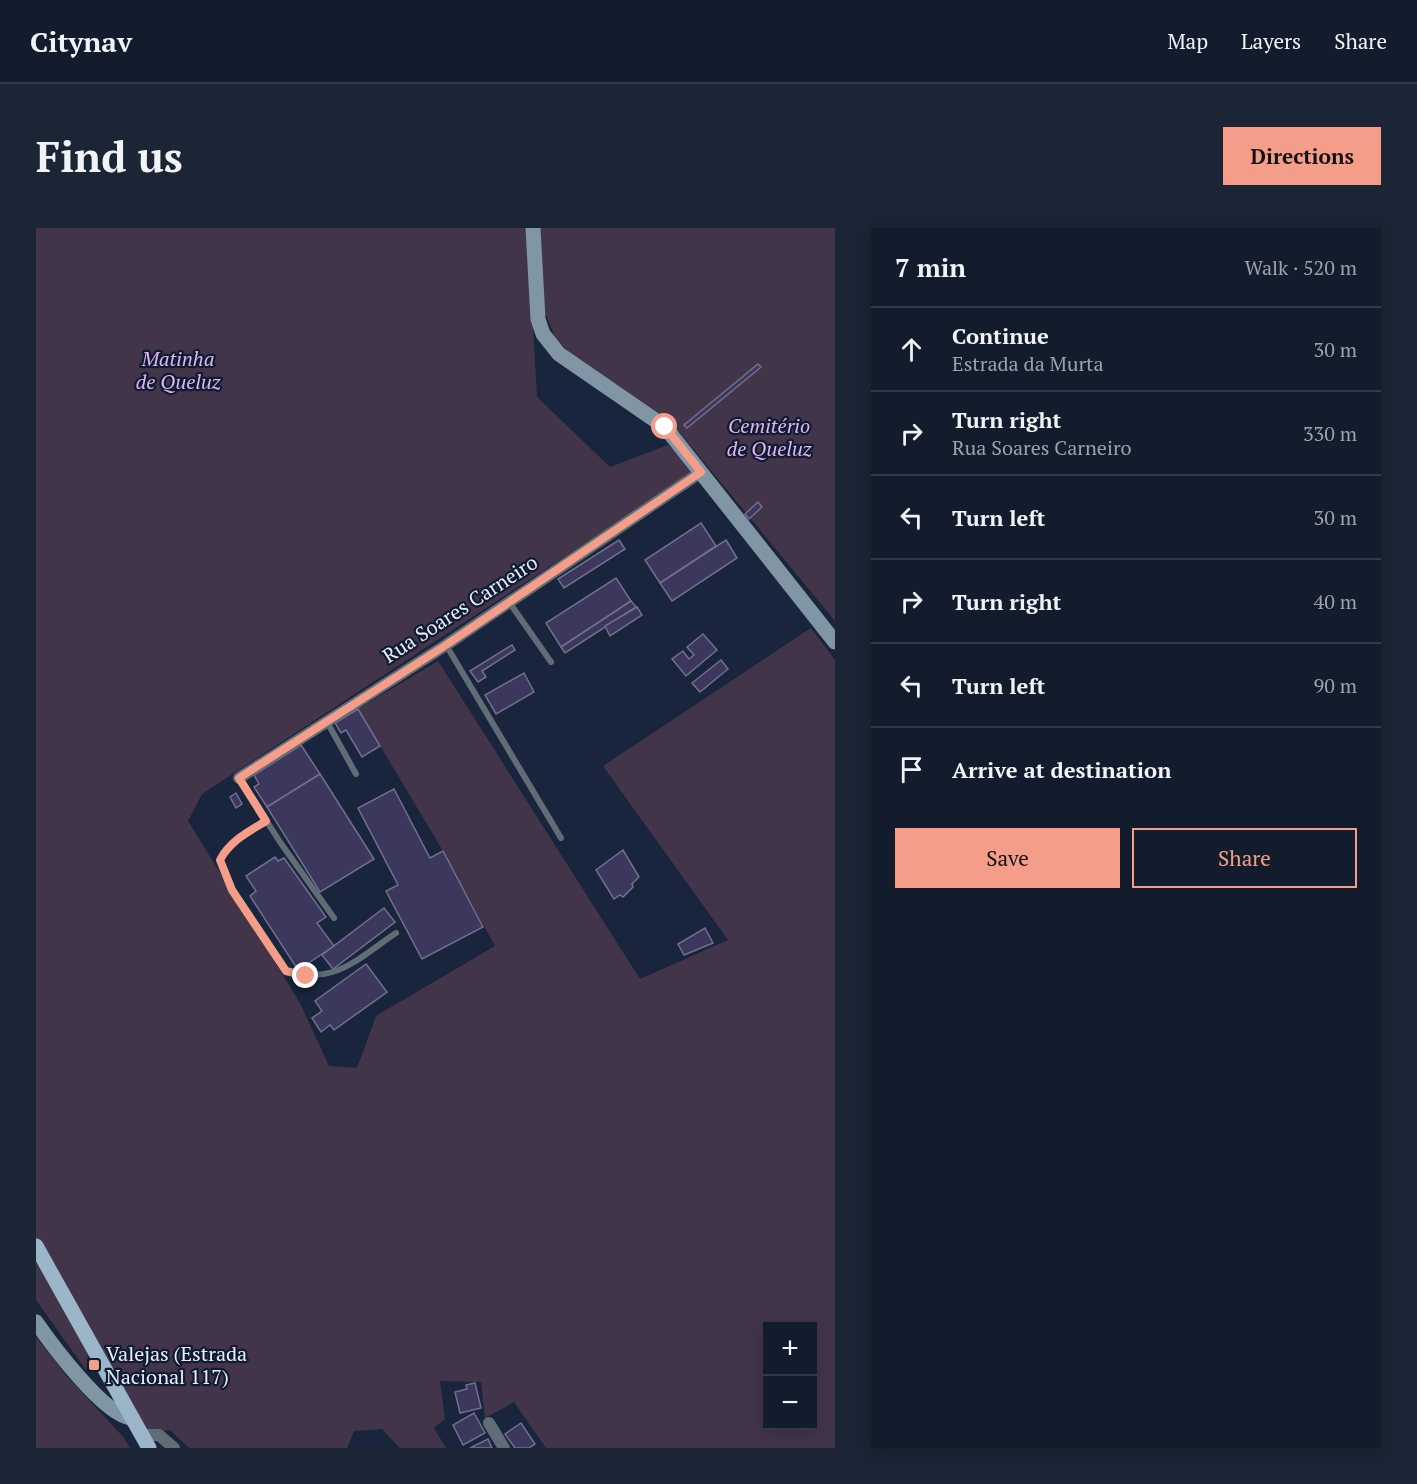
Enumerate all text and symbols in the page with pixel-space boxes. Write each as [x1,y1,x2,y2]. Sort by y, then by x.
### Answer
text: Citynav [30,23,132,60]
text: Map [1167,27,1208,55]
text: Layers [1241,27,1301,55]
text: Share [1334,27,1387,55]
button: Directions [1223,127,1381,185]
text: Find us [36,128,183,184]
text: 7 min [895,250,966,284]
text: Walk · 520 m [1245,254,1357,281]
text: Continue [952,321,1049,350]
icon: ahead [895,333,928,366]
text: 30 m [1314,336,1357,363]
park label: Matinha de Queluz [136,345,222,395]
text: Estrada da Murta [952,350,1104,377]
text: Turn right [952,405,1061,434]
park label: Cemitério de Queluz [727,412,813,462]
route start [651,413,677,439]
icon: right [895,417,928,450]
text: 330 m [1303,420,1357,447]
text: Rua Soares Carneiro [952,434,1132,461]
icon: left [895,501,928,534]
text: Turn left [952,503,1045,532]
text: 30 m [1314,504,1357,531]
street label: Rua Soares Carneiro [377,548,542,669]
icon: right [895,585,928,618]
text: Turn right [952,587,1061,616]
text: 40 m [1314,588,1357,615]
icon: left [895,669,928,702]
text: Turn left [952,671,1045,700]
text: 90 m [1314,672,1357,699]
icon: arrive [895,753,928,786]
text: Arrive at destination [952,755,1171,784]
button: Save [895,828,1120,888]
button: Share [1132,828,1357,888]
route end [292,962,318,988]
map controls [763,1322,817,1430]
button: + [763,1322,817,1376]
place label: Valejas (Estrada Nacional 117) [106,1340,247,1390]
marker: Valejas (Estrada Nacional 117) [87,1358,101,1372]
button: − [763,1376,817,1430]

